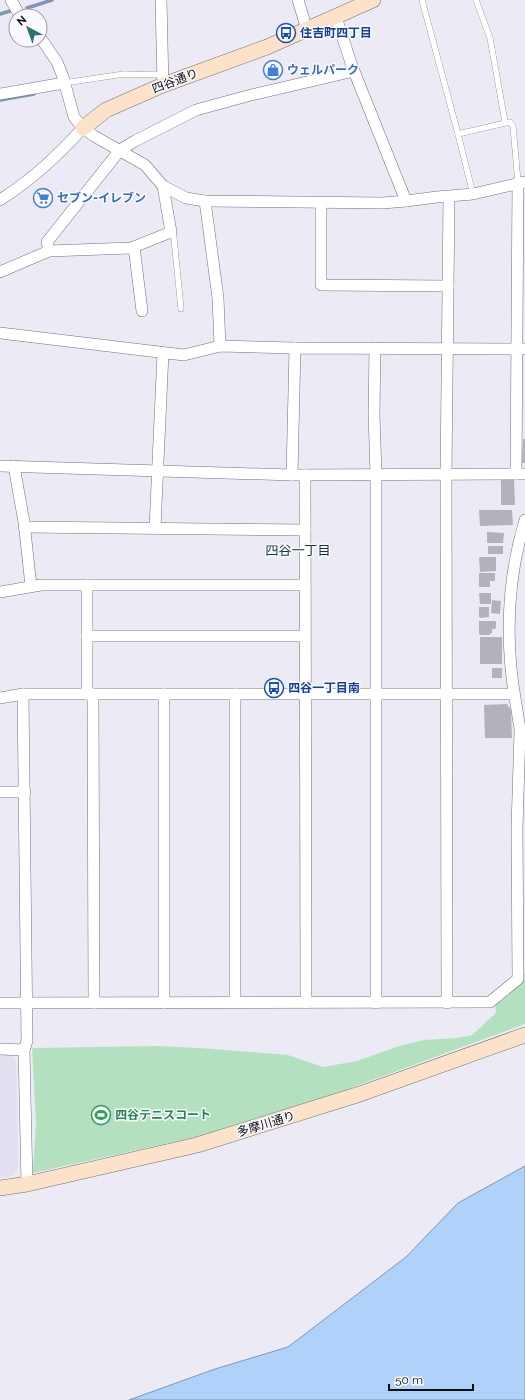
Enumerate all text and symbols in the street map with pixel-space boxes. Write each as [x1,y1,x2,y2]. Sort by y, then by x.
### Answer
north arrow [8,8,48,48]
text: N [14,13,29,28]
bus stop icon: 住吉町四丁目 [275,22,297,44]
place label: 住吉町四丁目 [300,26,372,40]
shop icon: ウェルパーク [262,59,284,81]
place label: ウェルパーク [287,63,359,77]
street label: 四谷通り [150,66,200,96]
supermarket icon: セブン-イレブン [32,187,54,209]
place label: セブン-イレブン [57,191,146,205]
district label: 四谷一丁目 [265,543,331,558]
bus stop icon: 四谷一丁目南 [263,677,285,699]
place label: 四谷一丁目南 [288,681,360,695]
sports icon: 四谷テニスコート [90,1104,112,1126]
place label: 四谷テニスコート [115,1108,211,1122]
street label: 多摩川通り [235,1109,297,1139]
scale bar [389,1366,473,1392]
text: 50 m [395,1373,423,1387]

